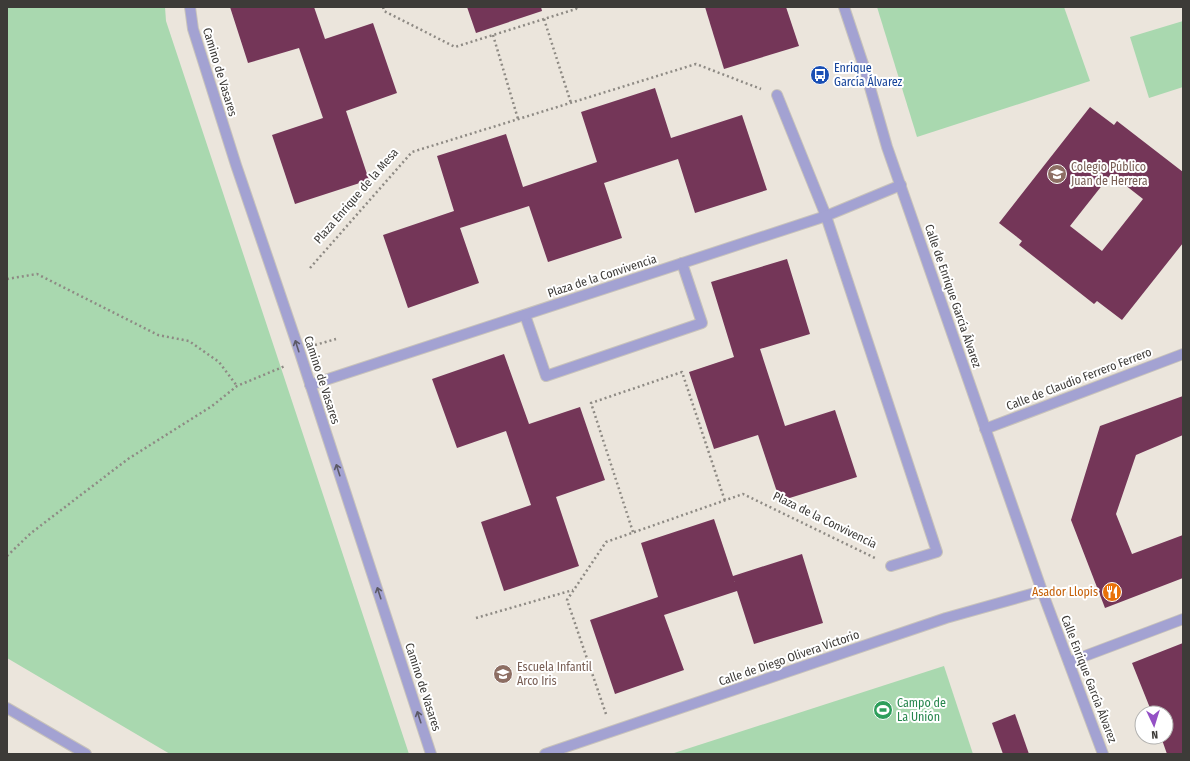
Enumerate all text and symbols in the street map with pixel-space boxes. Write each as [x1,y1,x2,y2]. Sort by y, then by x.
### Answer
street label: Camino de Vasares [200,26,240,118]
place label: Enrique García Álvarez [834,61,903,89]
bus stop icon: Enrique García Álvarez [809,64,831,86]
street label: Plaza Enrique de la Mesa [311,146,401,246]
place label: Colegio Público Juan de Herrera [1071,160,1148,188]
school or university icon: Colegio Público Juan de Herrera [1046,163,1068,185]
street label: Calle de Enrique García Álvarez [922,222,985,370]
street label: Plaza de la Convivencia [546,252,658,300]
street label: Camino de Vasares [301,334,343,426]
one-way arrow [293,341,301,353]
street label: Calle de Claudio Ferrero Ferrero [1004,345,1154,413]
one-way arrow [334,464,341,477]
street label: Plaza de la Convivencia [771,489,879,551]
restaurant icon: Asador Llopis [1101,581,1123,603]
place label: Asador Llopis [1032,585,1098,599]
one-way arrow [374,588,382,600]
street label: Calle Enrique García Álvarez [1058,613,1121,745]
street label: Calle de Diego Olivera Victorio [717,627,861,689]
street label: Camino de Vasares [402,641,444,733]
place label: Escuela Infantil Arco Iris [517,660,592,688]
school or university icon: Escuela Infantil Arco Iris [492,663,514,685]
place label: Campo de La Unión [897,696,946,724]
sports icon: Campo de La Unión [872,699,894,721]
north arrow [1134,705,1174,745]
one-way arrow [415,711,422,724]
text: N [1151,728,1158,741]

